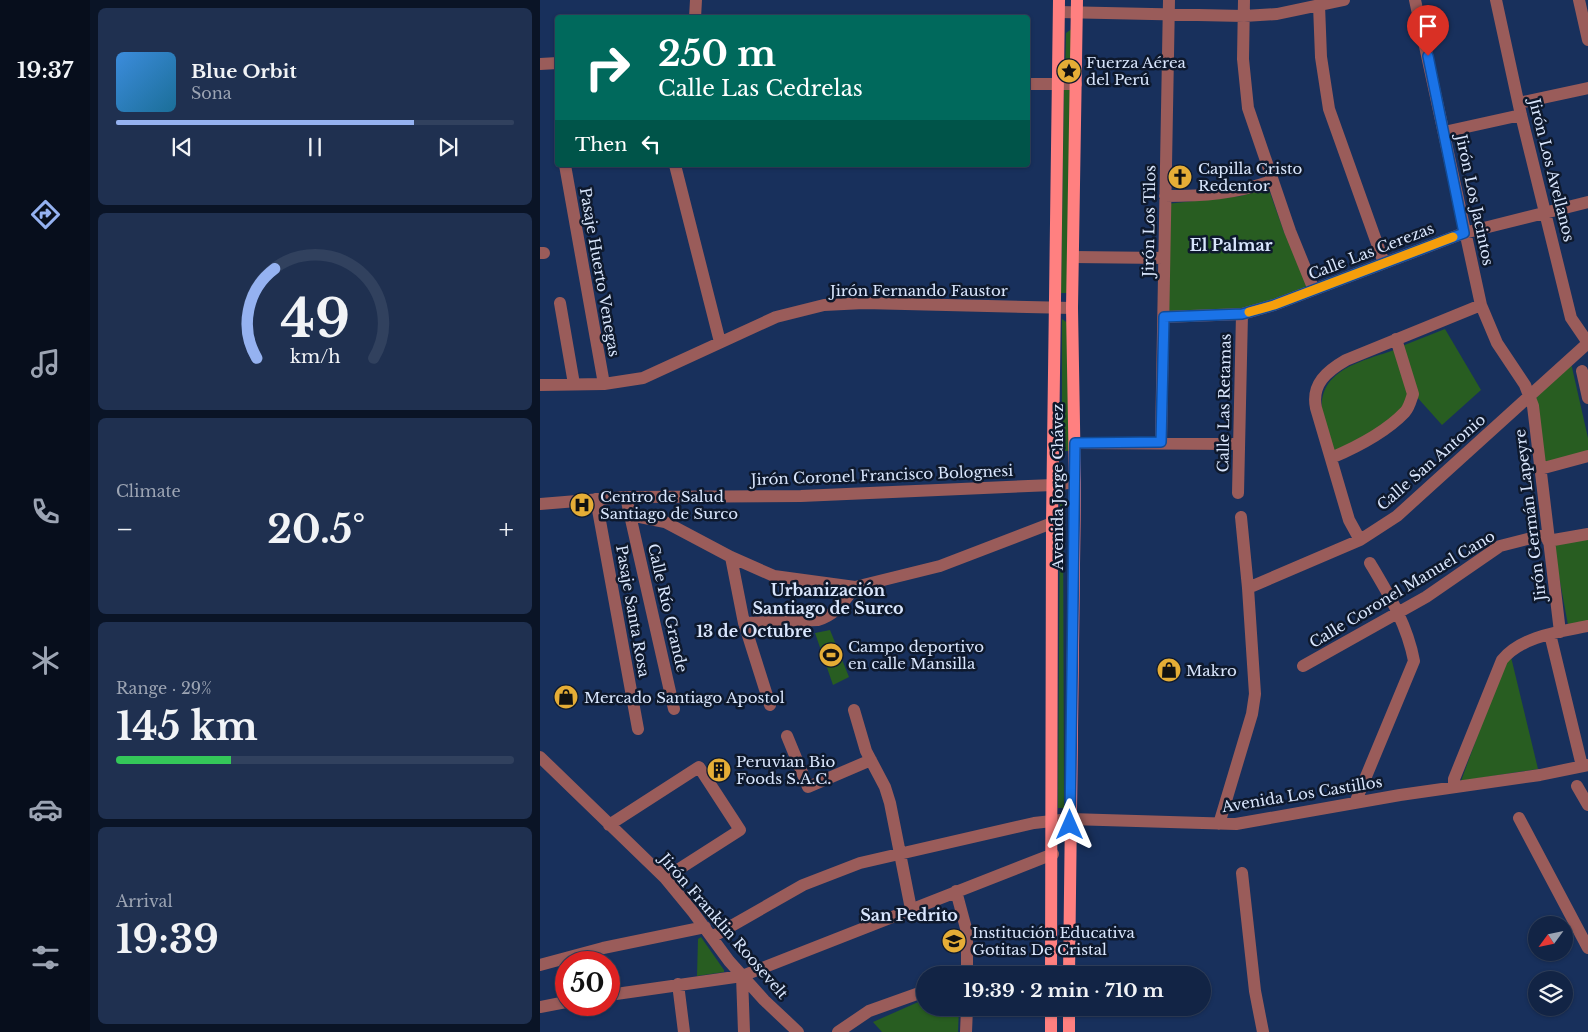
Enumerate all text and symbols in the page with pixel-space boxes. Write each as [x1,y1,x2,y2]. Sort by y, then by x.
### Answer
pin [1407,5,1449,56]
icon: arrive [1414,12,1442,40]
text: 250 m [658,32,776,75]
icon: right [575,35,640,100]
place label: Fuerza Aérea del Perú [1086,53,1187,89]
text: 19:37 [17,57,73,84]
place icon: Fuerza Aérea del Perú [1056,58,1082,84]
text: Blue Orbit [191,60,297,83]
text: Calle Las Cedrelas [658,75,863,102]
text: Sona [191,83,232,103]
street label: Jirón Los Avellanos [1525,95,1579,244]
icon: left [637,130,665,158]
street label: Jirón Los Jacintos [1451,131,1498,268]
icon: previous [168,133,196,161]
icon: pause [301,133,329,161]
icon: next [434,133,462,161]
text: Then [575,133,627,156]
place label: Capilla Cristo Redentor [1198,159,1303,195]
church icon: Capilla Cristo Redentor [1167,164,1193,190]
street label: Jirón Los Tilos [1138,165,1159,279]
street label: Pasaje Huerto Venegas [576,186,624,358]
icon: directions [28,197,63,232]
street label: Calle Las Cerezas [1306,218,1437,284]
district label: El Palmar [1189,235,1273,255]
street label: Jirón Fernando Faustor [828,281,1009,300]
text: 49 [280,287,350,351]
street label: Calle Las Retamas [1213,333,1235,473]
icon: music [28,346,63,381]
text: km/h [290,346,340,368]
street label: Avenida Jorge Chávez [1048,404,1067,571]
street label: Calle San Antonio [1373,410,1489,514]
street label: Jirón Germán Lapeyre [1510,428,1550,604]
street label: Jirón Coronel Francisco Bolognesi [748,461,1014,489]
text: Climate [116,481,181,501]
place label: Centro de Salud Santiago de Surco [600,487,738,523]
hospital icon: Centro de Salud Santiago de Surco [569,492,595,518]
icon: phone [28,494,63,529]
text: 20.5° [267,506,365,553]
text: − [116,512,134,547]
text: + [499,512,514,547]
street label: Calle Coronel Manuel Cano [1306,526,1498,652]
street label: Calle Río Grande [644,542,692,674]
street label: Pasaje Santa Rosa [612,543,654,679]
district label: Urbanización Santiago de Surco [752,580,904,618]
district label: 13 de Octubre [696,621,812,641]
place label: Campo deportivo en calle Mansilla [848,637,984,673]
sports icon: Campo deportivo en calle Mansilla [818,642,844,668]
icon: climate [28,643,63,678]
shop icon: Makro [1156,657,1182,683]
place label: Makro [1186,661,1237,680]
text: Range · 29% [116,678,212,698]
shop icon: Mercado Santiago Apostol [553,684,579,710]
place label: Mercado Santiago Apostol [584,688,785,707]
text: 145 km [116,703,258,750]
place label: Peruvian Bio Foods S.A.C. [736,752,835,788]
building icon: Peruvian Bio Foods S.A.C. [706,757,732,783]
street label: Avenida Los Castillos [1219,772,1384,816]
icon: car [28,792,63,827]
position arrow [1043,798,1095,850]
street label: Jirón Franklin Roosevelt [654,848,793,1003]
text: Arrival [116,891,173,911]
district label: San Pedrito [860,905,958,925]
text: 19:39 [116,916,219,963]
north arrow [1528,916,1572,961]
map controls [1528,916,1573,1016]
place label: Institución Educativa Gotitas De Cristal [972,923,1136,959]
school or university icon: Institución Educativa Gotitas De Cristal [941,928,967,954]
icon: filters [28,940,63,975]
speed limit sign: 50 [555,951,620,1016]
button: layers [1528,971,1573,1016]
text: 19:39 · 2 min · 710 m [963,979,1164,1002]

